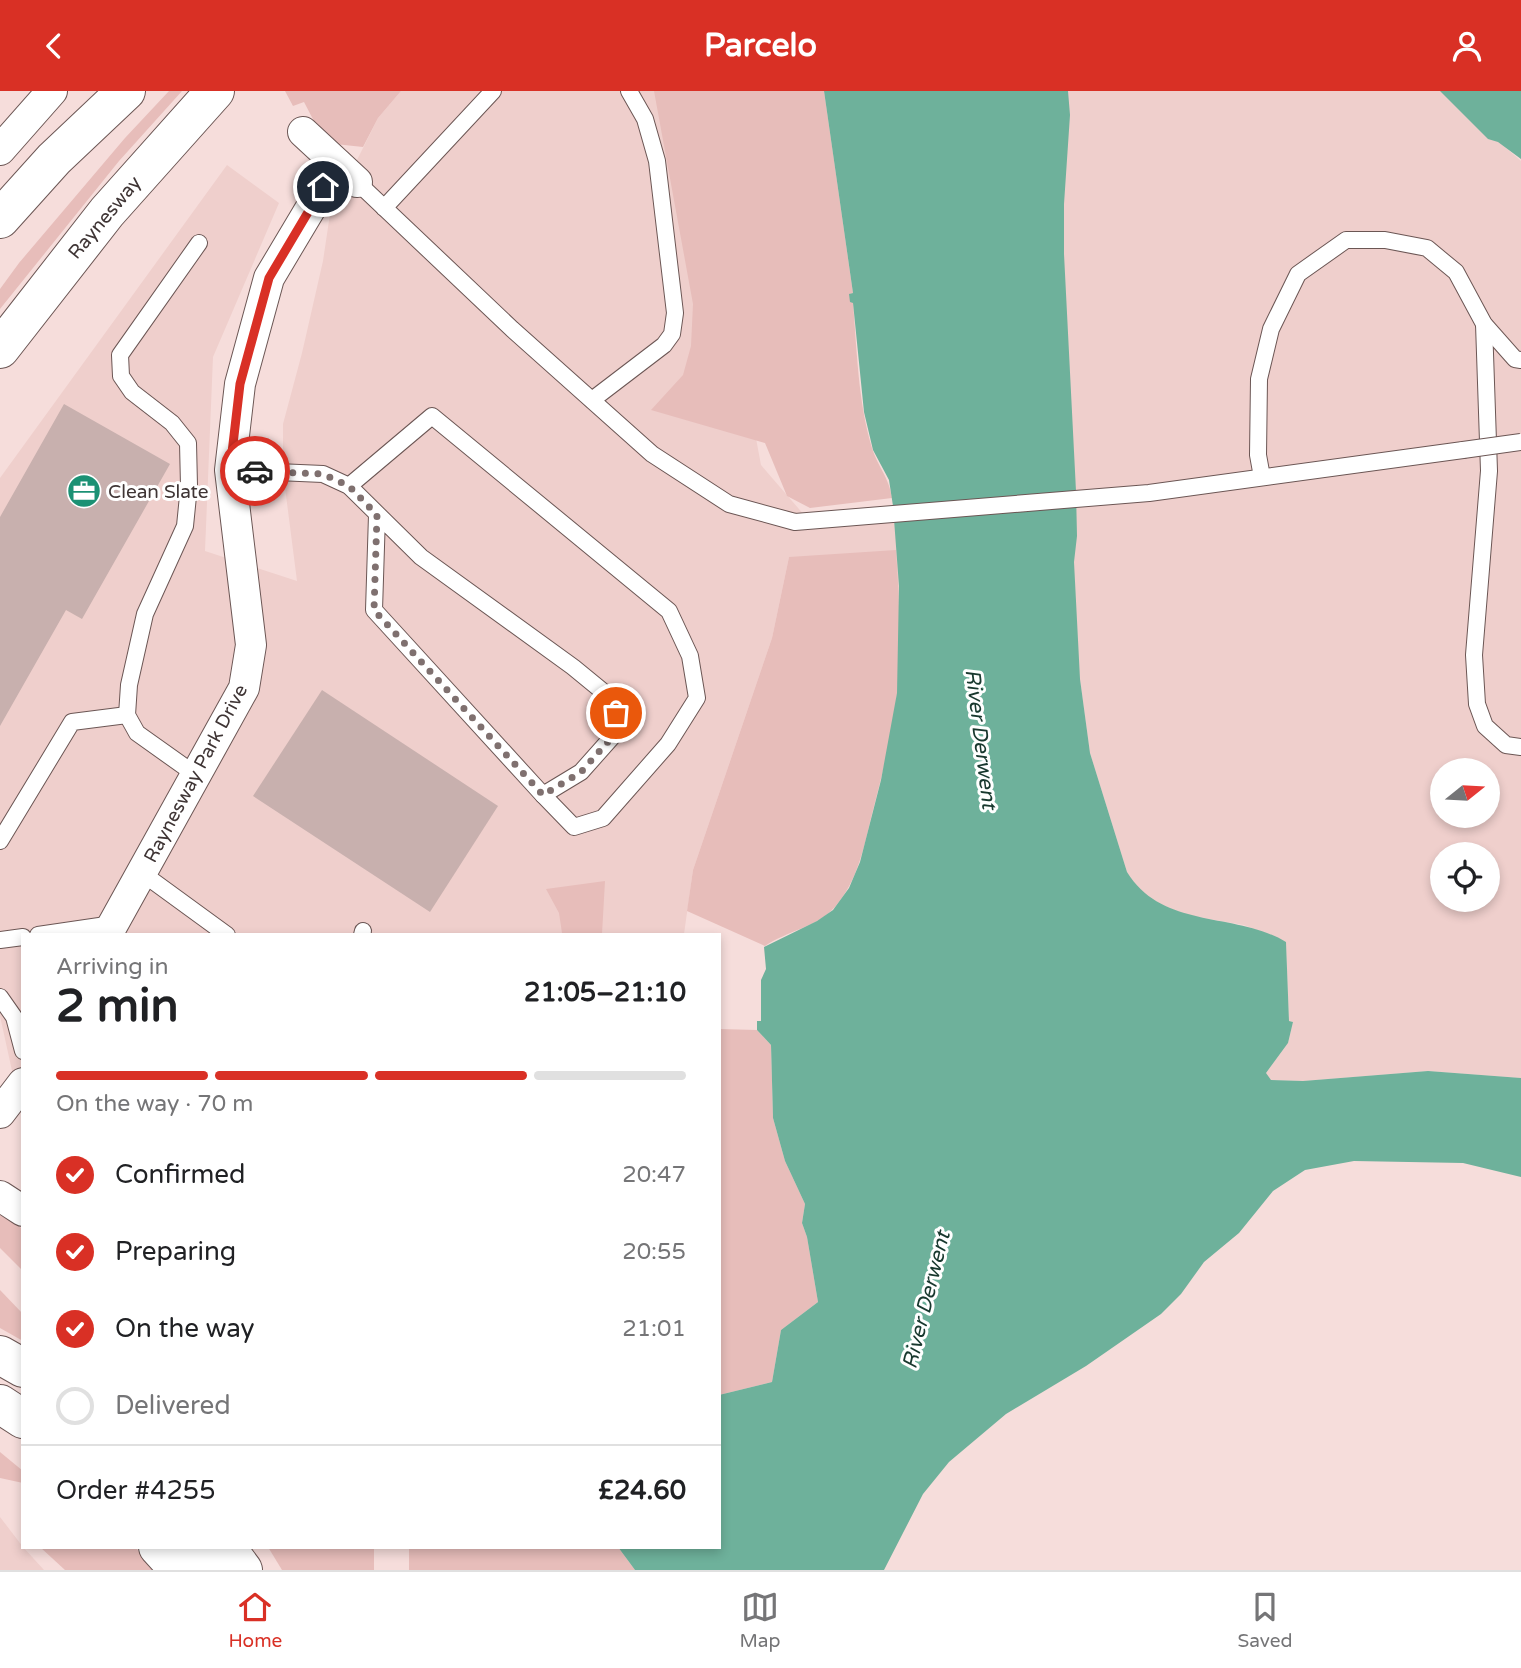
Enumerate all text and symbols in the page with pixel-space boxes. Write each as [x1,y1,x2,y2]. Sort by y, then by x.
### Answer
icon: back [35,27,73,65]
text: Parcelo [704,27,817,65]
icon: person [1448,27,1486,65]
pin [293,157,353,217]
icon: home [304,168,342,206]
street label: Raynesway [64,172,146,264]
courier [220,436,290,506]
icon: car [236,452,274,490]
office icon: Clean Slate [65,472,103,510]
place label: Clean Slate [108,481,209,503]
water label: River Derwent [960,668,1002,812]
street label: Raynesway Park Drive [140,681,252,866]
pin [586,683,646,743]
icon: bag [597,694,635,732]
north arrow [1430,758,1500,828]
map controls [1430,758,1500,912]
button: locate [1430,842,1500,912]
text: Arriving in [56,953,169,981]
text: 21:05–21:10 [524,977,686,1008]
text: 2 min [56,979,179,1034]
text: On the way · 70 m [56,1090,253,1118]
icon: check [56,1156,94,1194]
text: Confirmed [115,1159,245,1190]
text: 20:47 [622,1161,686,1189]
water label: River Derwent [897,1227,956,1371]
icon: check [56,1233,94,1271]
text: Preparing [115,1236,236,1267]
text: 20:55 [622,1238,686,1266]
icon: check [56,1310,94,1348]
text: On the way [115,1313,255,1344]
text: 21:01 [622,1315,686,1343]
text: Delivered [115,1390,231,1421]
text: Order #4255 [56,1475,216,1506]
text: £24.60 [598,1475,686,1506]
tab: Home [229,1588,282,1652]
tab: Map [739,1588,780,1652]
tab: Saved [1238,1588,1292,1652]

